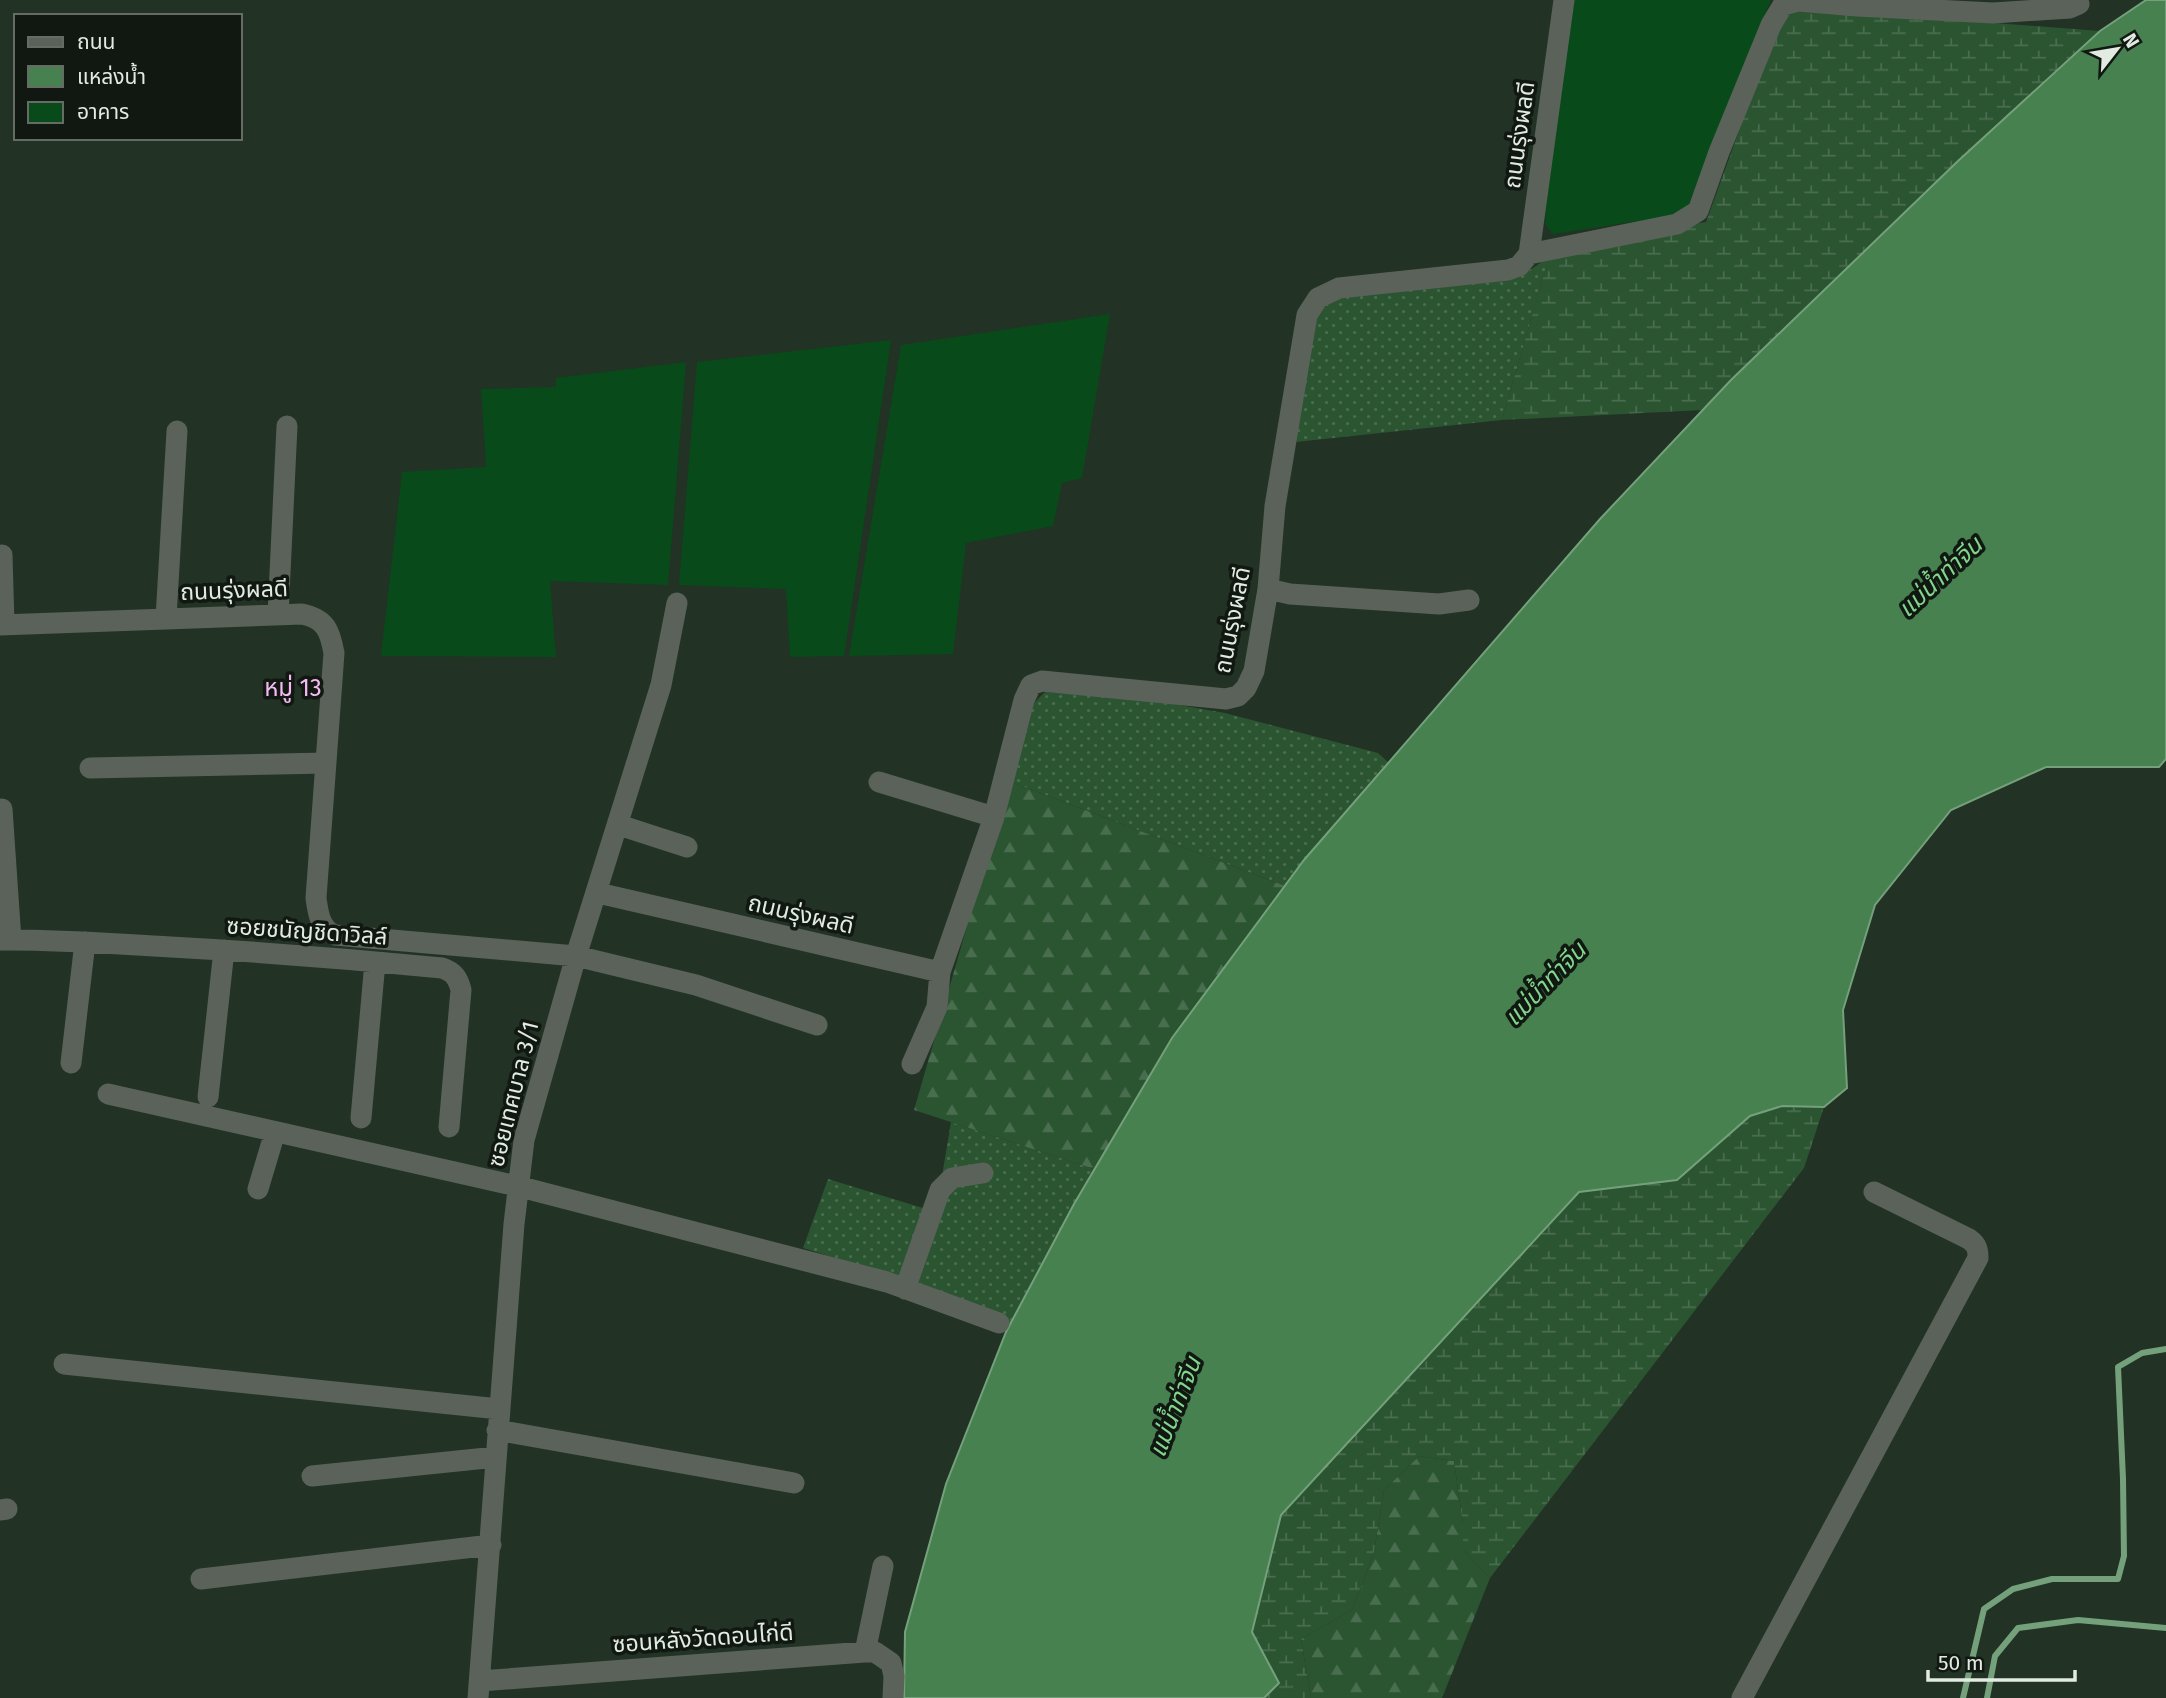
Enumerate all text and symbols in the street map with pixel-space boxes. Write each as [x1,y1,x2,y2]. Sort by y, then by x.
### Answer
legend [14,14,242,140]
north arrow [2082,14,2152,84]
text: ถนน [77,29,115,55]
text: N [2118,29,2144,52]
text: แหล่งน้ำ [77,62,146,90]
street label: ถนนรุ่งผลดี [1498,80,1540,190]
text: อาคาร [77,99,129,125]
water label: แม่น้ำท่าจีน [1890,528,1989,623]
street label: ถนนรุ่งผลดี [1208,564,1256,676]
street label: ถนนรุ่งผลดี [180,574,288,606]
district label: หมู่ 13 [264,674,322,703]
street label: ถนนรุ่งผลดี [745,888,857,940]
street label: ซอยชนัญชิดาวิลล์ [226,911,388,951]
water label: แม่น้ำท่าจีน [1496,934,1592,1031]
street label: ซอยเทศบาล 3/1 [481,1018,545,1170]
water label: แม่น้ำท่าจีน [1140,1351,1207,1461]
street label: ซอนหลังวัดดอนไก่ดี [612,1618,794,1658]
scale bar [1928,1638,2075,1682]
text: 50 m [1938,1650,1984,1676]

